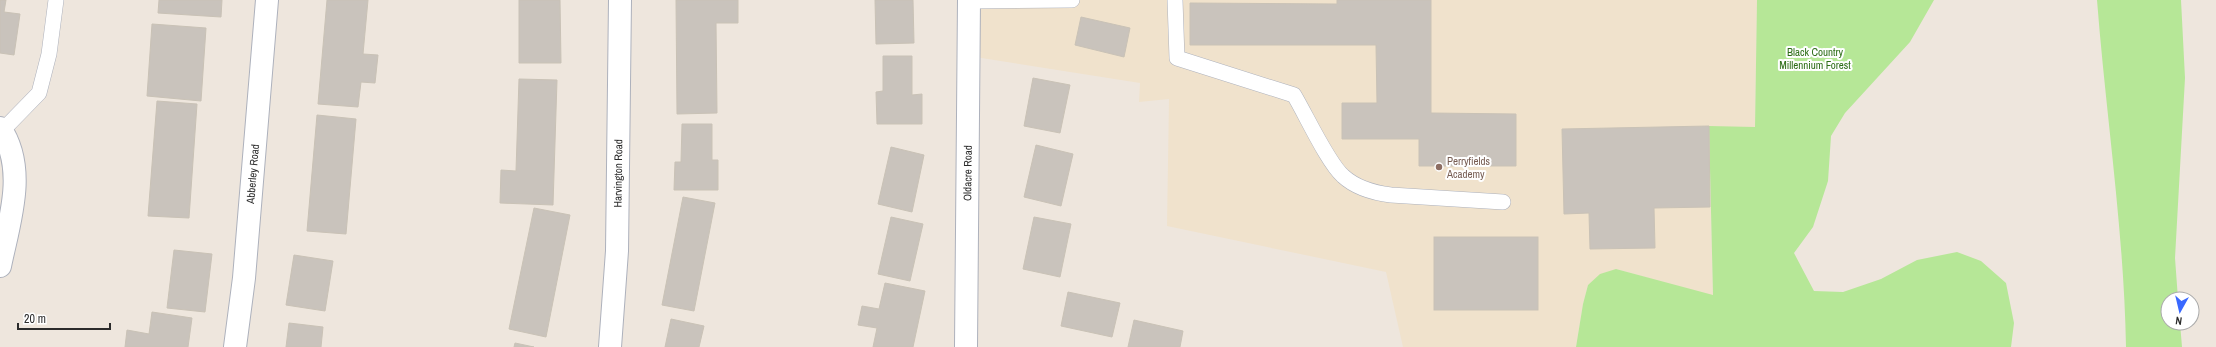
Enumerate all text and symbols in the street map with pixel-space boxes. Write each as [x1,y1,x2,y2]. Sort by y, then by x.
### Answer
park label: Black Country Millennium Forest [1779,45,1851,72]
street label: Harvington Road [611,139,625,208]
street label: Abberley Road [243,144,262,205]
street label: Oldacre Road [960,145,975,201]
place label: Perryfields Academy [1446,154,1491,181]
marker: Perryfields Academy [1434,162,1444,172]
north arrow [2160,291,2200,331]
scale bar [18,305,110,331]
text: 20 m [24,311,46,327]
text: N [2174,314,2183,328]

